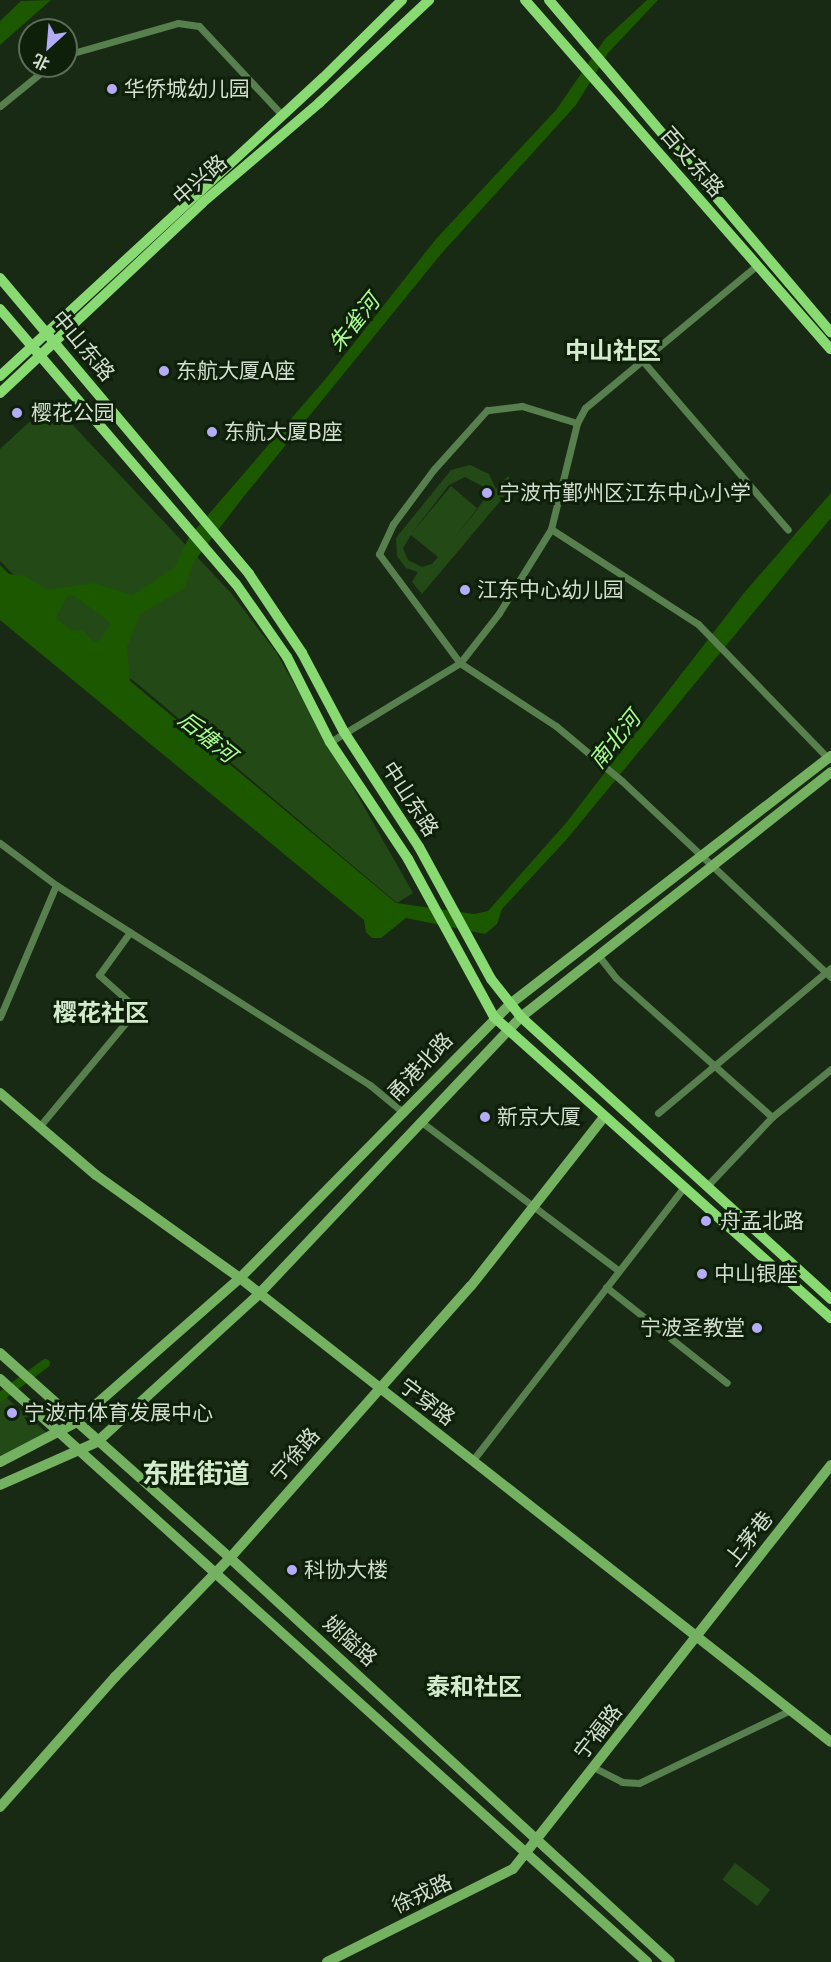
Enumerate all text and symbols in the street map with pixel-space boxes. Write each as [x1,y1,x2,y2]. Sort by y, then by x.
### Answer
north arrow [18,18,78,78]
text: 北 [29,50,53,75]
place label: 华侨城幼儿园 [124,76,250,102]
marker: 华侨城幼儿园 [105,82,119,96]
street label: 百丈东路 [655,122,729,202]
street label: 中兴路 [168,150,232,210]
water label: 朱雀河 [323,289,385,357]
street label: 中山东路 [46,306,120,386]
district label: 中山社区 [565,337,661,365]
place label: 东航大厦A座 [176,358,295,384]
marker: 东航大厦A座 [157,364,171,378]
place label: 樱花公园 [31,400,115,426]
marker: 樱花公园 [8,404,26,422]
place label: 东航大厦B座 [224,419,343,445]
marker: 东航大厦B座 [205,425,219,439]
place label: 宁波市鄞州区江东中心小学 [499,480,751,506]
marker: 宁波市鄞州区江东中心小学 [480,486,494,500]
place label: 江东中心幼儿园 [477,577,624,603]
marker: 江东中心幼儿园 [458,583,472,597]
water label: 后塘河 [173,706,241,768]
water label: 南北河 [584,706,646,774]
street label: 中山东路 [377,757,443,841]
district label: 樱花社区 [53,999,149,1027]
street label: 甬港北路 [382,1028,458,1106]
place label: 新京大厦 [497,1104,581,1130]
marker: 新京大厦 [478,1110,492,1124]
place label: 舟孟北路 [720,1208,804,1234]
marker: 舟孟北路 [697,1212,715,1230]
place label: 中山银座 [714,1261,798,1287]
marker: 中山银座 [695,1267,709,1281]
place label: 宁波圣教堂 [640,1315,745,1341]
marker: 宁波圣教堂 [750,1321,764,1335]
street label: 宁穿路 [394,1373,460,1431]
place label: 宁波市体育发展中心 [24,1400,213,1426]
marker: 宁波市体育发展中心 [5,1406,19,1420]
street label: 宁徐路 [265,1423,325,1487]
district label: 东胜街道 [142,1458,250,1490]
street label: 上茅巷 [720,1506,778,1572]
place label: 科协大楼 [304,1557,388,1583]
marker: 科协大楼 [285,1563,299,1577]
street label: 姚隘路 [318,1611,382,1671]
district label: 泰和社区 [426,1673,522,1701]
street label: 宁福路 [569,1699,627,1765]
street label: 徐戎路 [388,1869,456,1919]

